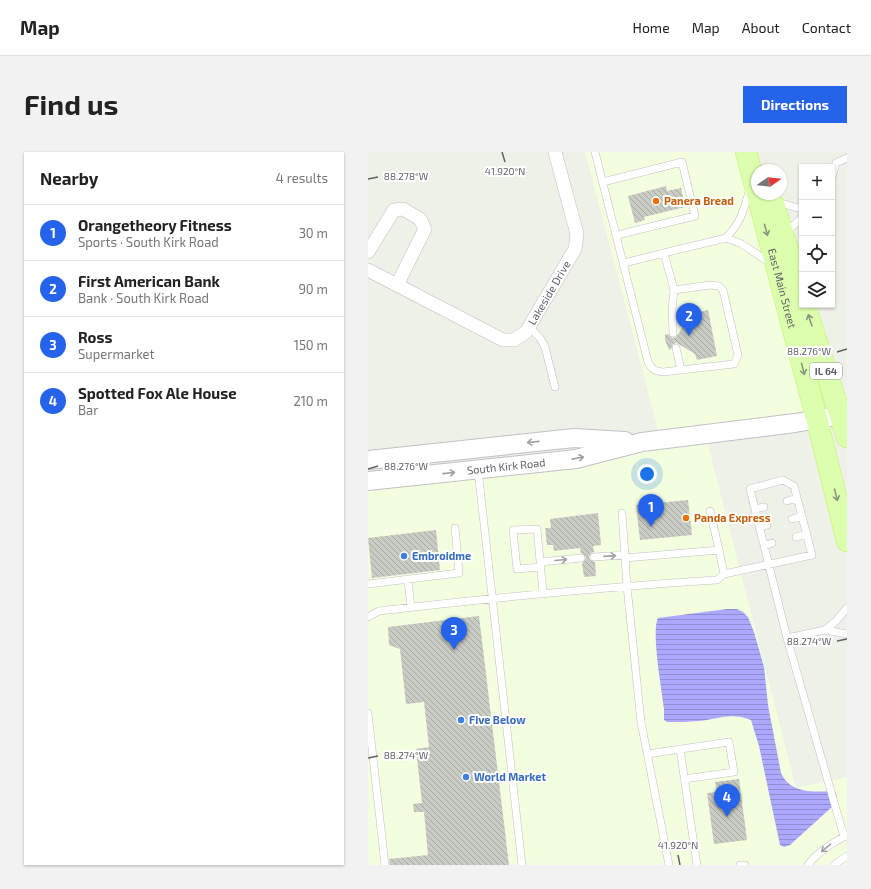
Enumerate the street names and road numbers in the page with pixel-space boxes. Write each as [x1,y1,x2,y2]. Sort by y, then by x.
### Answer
street label: East Main Street [766,247,799,330]
street label: Lakeside Drive [525,258,573,327]
road number: IL 64 [810,363,842,379]
street label: South Kirk Road [466,455,546,476]

